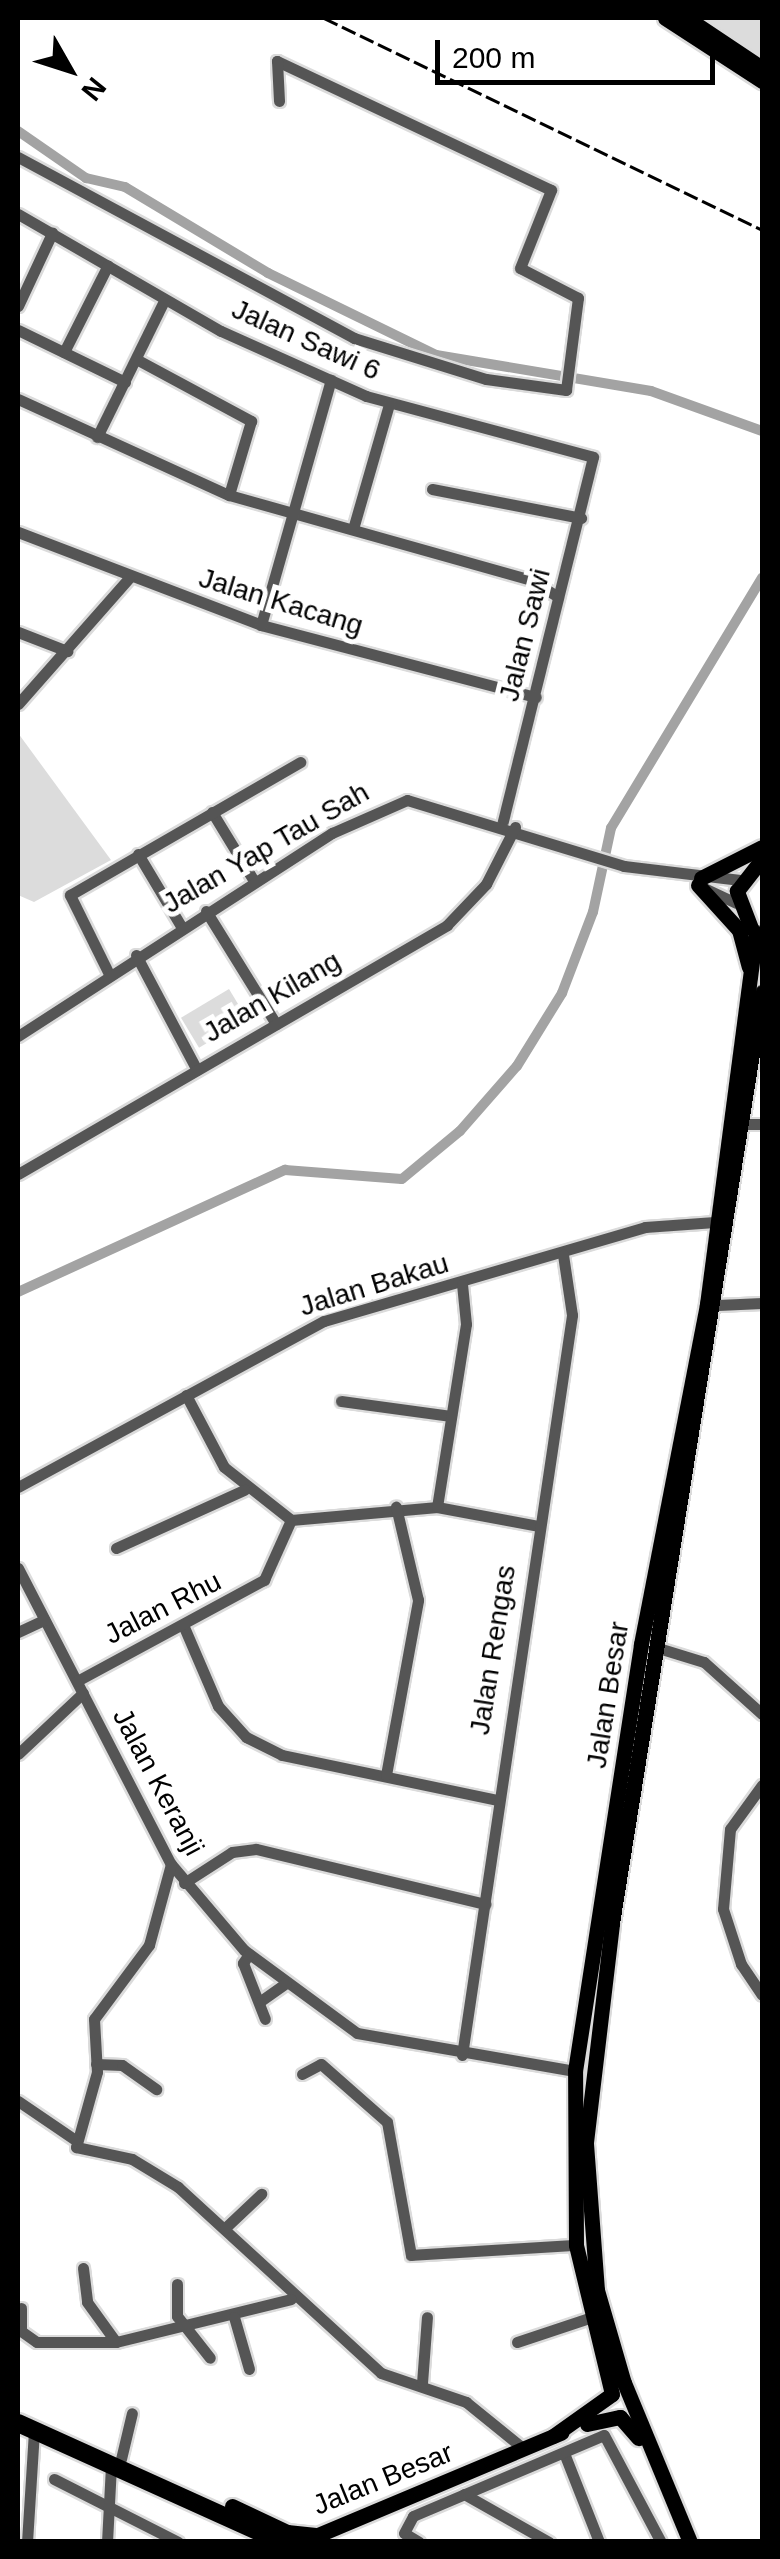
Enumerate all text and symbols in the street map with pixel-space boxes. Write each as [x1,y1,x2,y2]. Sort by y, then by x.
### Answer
north arrow [20,20,120,120]
scale bar [440,20,720,82]
text: 200 m [452,41,535,74]
text: N [75,72,112,107]
street label: Jalan Sawi 6 [227,292,385,388]
street label: Jalan Kacang [195,561,367,643]
street label: Jalan Sawi [492,565,558,705]
street label: Jalan Yap Tau Sah [157,775,375,921]
street label: Jalan Kilang [198,944,346,1050]
street label: Jalan Bakau [295,1246,453,1324]
street label: Jalan Rengas [463,1563,523,1737]
street label: Jalan Rhu [99,1564,227,1652]
street label: Jalan Besar [580,1619,636,1771]
street label: Jalan Keranji [105,1703,211,1861]
street label: Jalan Besar [308,2436,458,2522]

